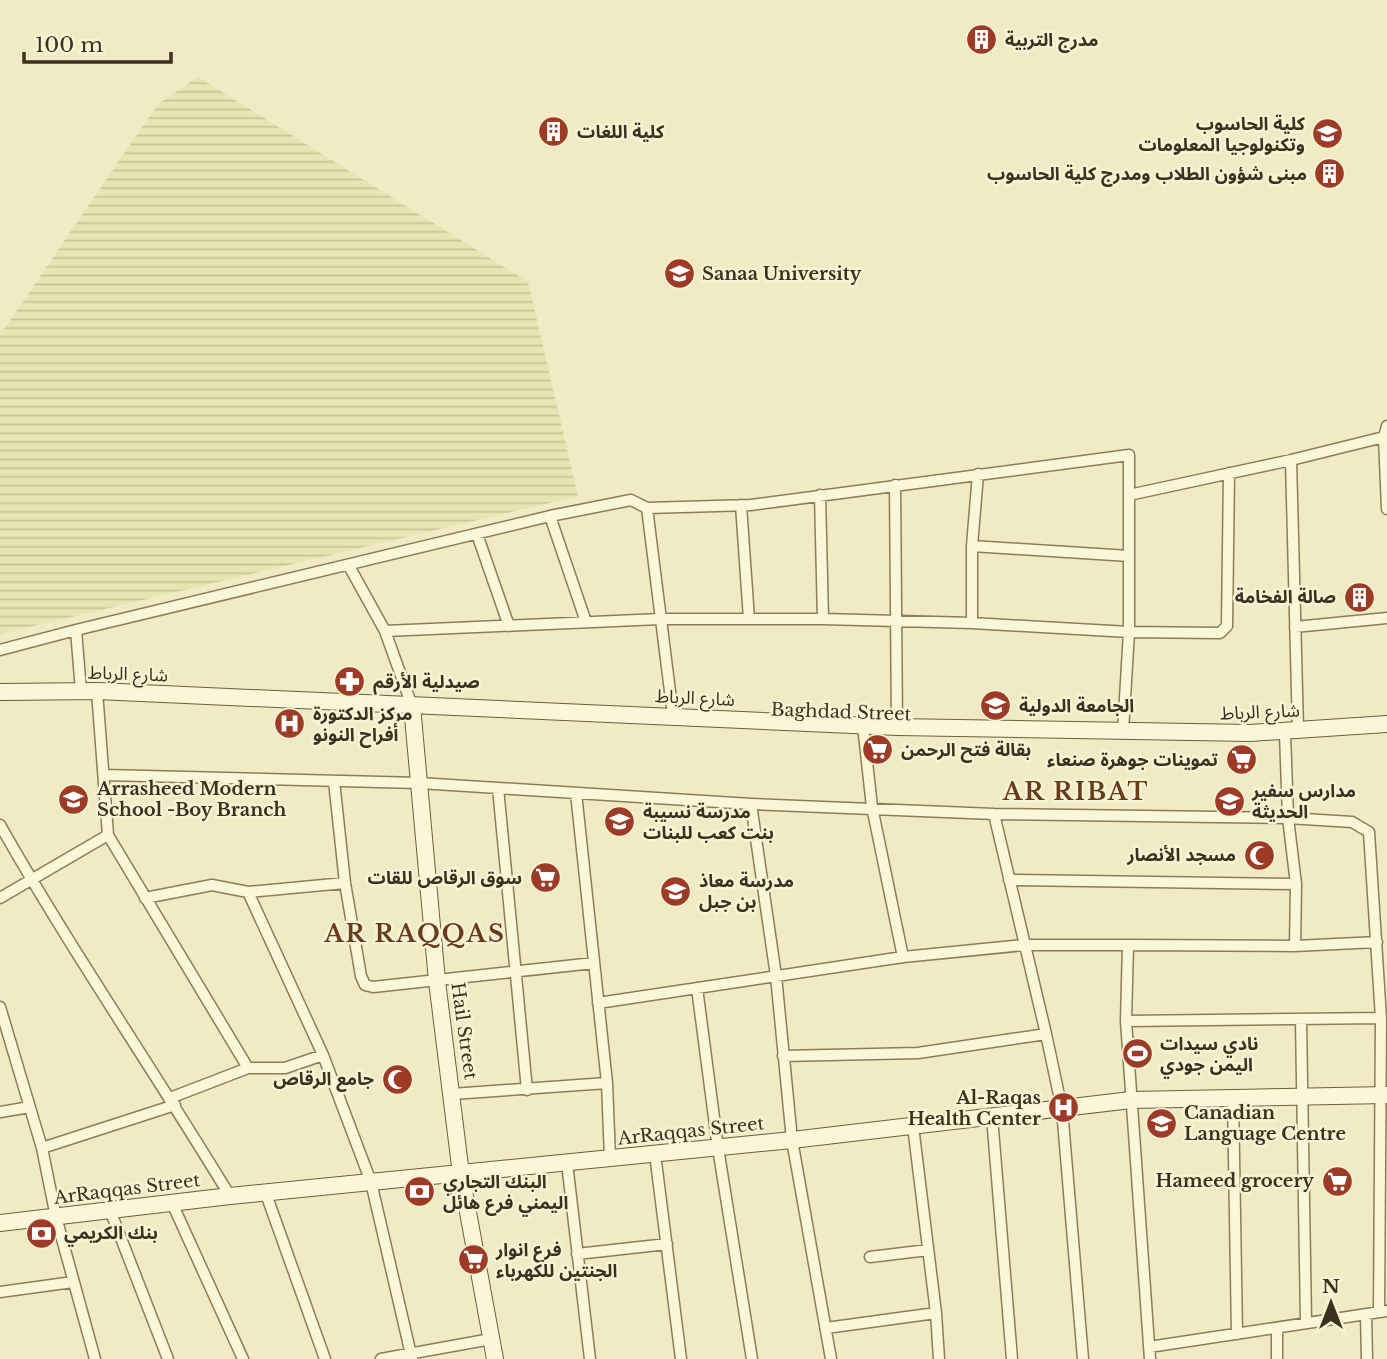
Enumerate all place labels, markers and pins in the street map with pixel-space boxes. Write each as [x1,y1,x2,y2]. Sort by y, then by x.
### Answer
building icon: مدرج التربية [965,23,999,57]
place label: مدرج التربية [1005,29,1099,53]
place label: كلية الحاسوب وتكنولوجيا المعلومات [1138,113,1306,156]
building icon: كلية اللغات [537,115,571,149]
school or university icon: كلية الحاسوب وتكنولوجيا المعلومات [1311,117,1345,151]
place label: كلية اللغات [577,121,665,143]
building icon: مبنى شؤون الطلاب ومدرج كلية الحاسوب [1313,157,1347,191]
place label: مبنى شؤون الطلاب ومدرج كلية الحاسوب [987,163,1307,187]
school or university icon: Sanaa University [662,257,696,291]
place label: Sanaa University [702,263,862,285]
building icon: صالة الفخامة [1342,580,1376,614]
place label: صالة الفخامة [1235,586,1336,608]
pharmacy icon: صيدلية الأرقم [333,665,367,699]
place label: صيدلية الأرقم [373,671,480,695]
school or university icon: الجامعة الدولية [979,689,1013,723]
place label: الجامعة الدولية [1019,695,1134,717]
place label: مركز الدكتورة أفراح النونو [313,703,413,748]
hospital icon: مركز الدكتورة أفراح النونو [273,707,307,741]
supermarket icon: بقالة فتح الرحمن [861,733,895,767]
place label: بقالة فتح الرحمن [901,739,1031,763]
supermarket icon: تموينات جوهرة صنعاء [1224,743,1258,777]
place label: تموينات جوهرة صنعاء [1047,749,1219,771]
place label: Arrasheed Modern School -Boy Branch [96,778,286,821]
place label: مدارس سفير الحديثة [1251,780,1356,823]
school or university icon: Arrasheed Modern School -Boy Branch [57,782,91,816]
school or university icon: مدارس سفير الحديثة [1212,784,1246,818]
place label: مدرسة نسيبة بنت كعب للبنات [643,801,774,844]
school or university icon: مدرسة نسيبة بنت كعب للبنات [603,805,637,839]
mosque icon: مسجد الأنصار [1242,838,1276,872]
place label: مسجد الأنصار [1126,844,1236,866]
supermarket icon: سوق الرقاص للقات [528,861,562,895]
place label: سوق الرقاص للقات [367,867,522,889]
place label: مدرسة معاذ بن جبل [699,870,794,913]
school or university icon: مدرسة معاذ بن جبل [659,874,693,908]
place label: نادي سيدات اليمن جودي [1160,1033,1258,1079]
sports icon: نادي سيدات اليمن جودي [1120,1037,1154,1071]
mosque icon: جامع الرقاص [380,1062,414,1096]
place label: جامع الرقاص [273,1068,374,1092]
place label: Al-Raqas Health Center [908,1087,1041,1130]
hospital icon: Al-Raqas Health Center [1047,1091,1081,1125]
place label: Canadian Language Centre [1184,1102,1346,1145]
school or university icon: Canadian Language Centre [1144,1106,1178,1140]
supermarket icon: Hameed grocery [1320,1164,1354,1198]
place label: Hameed grocery [1155,1170,1314,1192]
place label: البنك التجاري اليمني فرع هائل [443,1171,568,1217]
bank icon: البنك التجاري اليمني فرع هائل [403,1175,437,1209]
bank icon: بنك الكريمي [24,1216,58,1250]
place label: بنك الكريمي [64,1222,158,1247]
place label: فرع انوار الجنتين للكهرباء [495,1239,617,1282]
supermarket icon: فرع انوار الجنتين للكهرباء [456,1243,490,1277]

